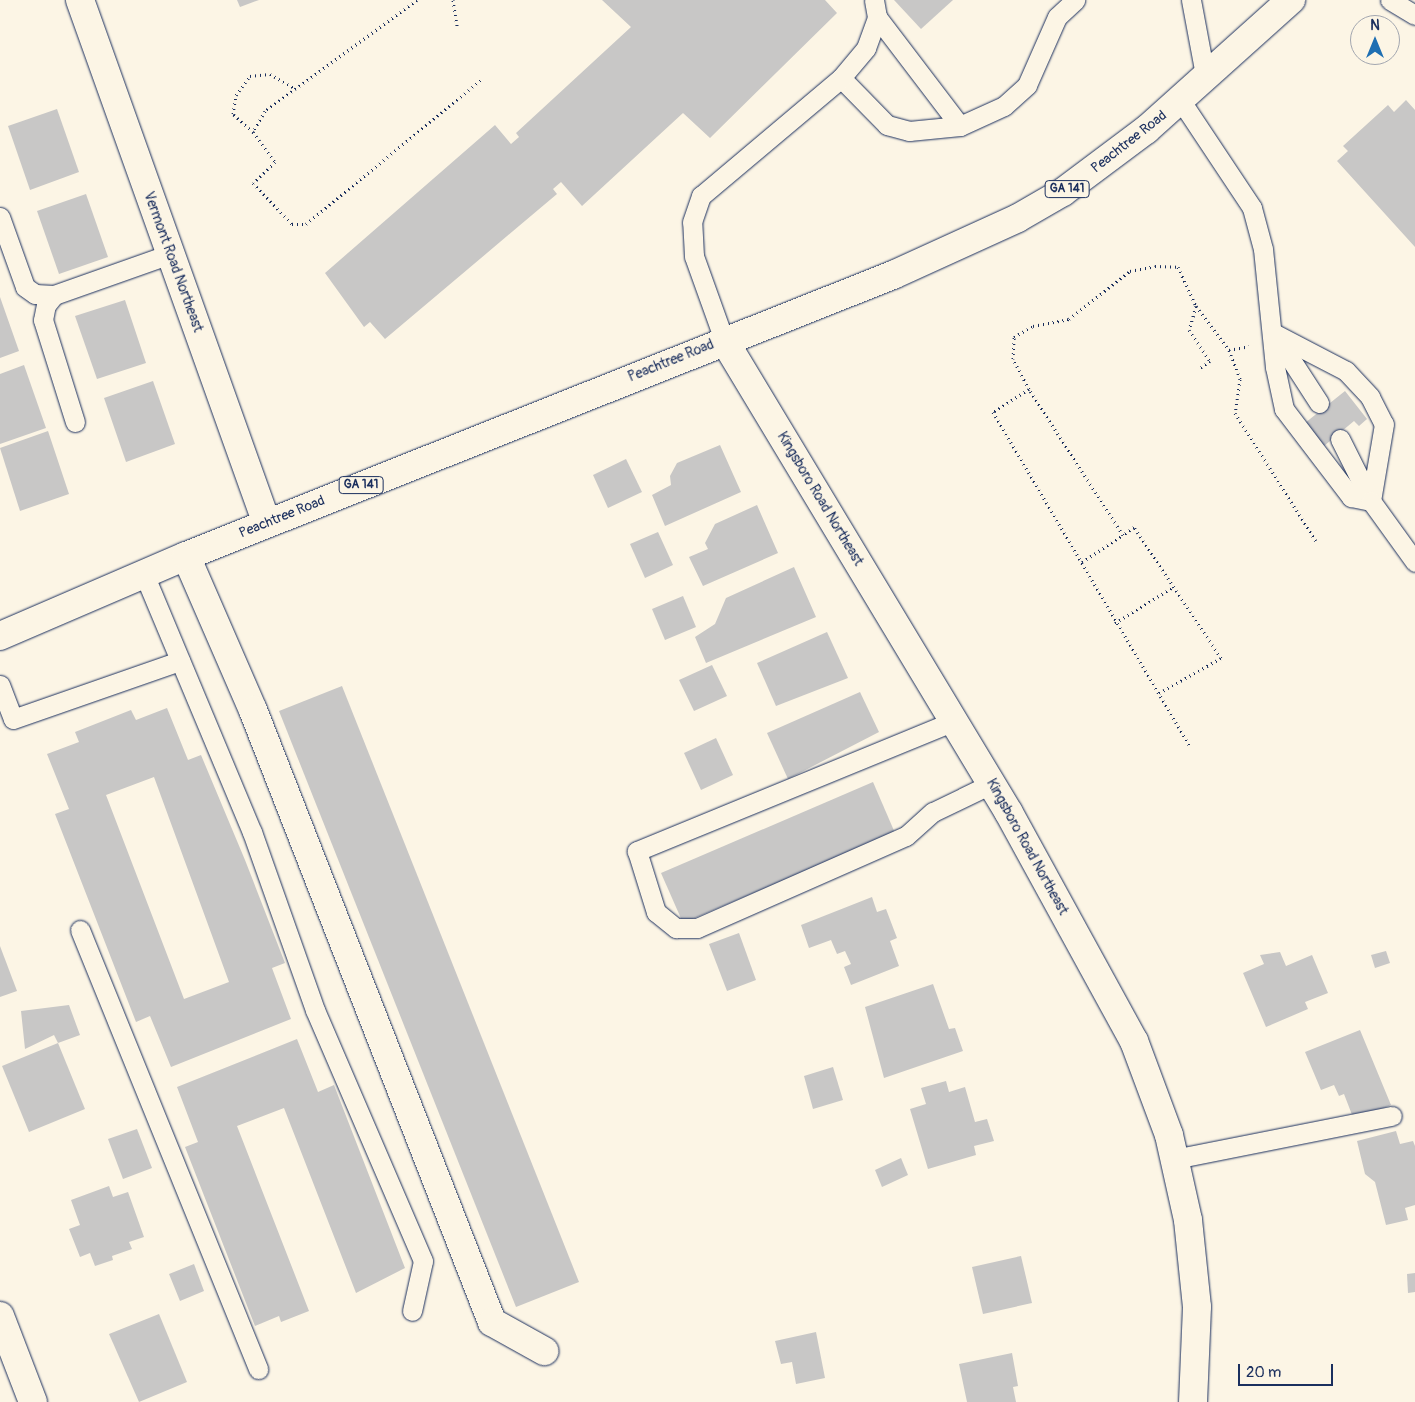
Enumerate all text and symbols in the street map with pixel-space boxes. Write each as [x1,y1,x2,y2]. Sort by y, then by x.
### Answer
north arrow [1350,15,1400,65]
text: N [1370,17,1380,34]
street label: Peachtree Road [1088,107,1170,177]
road number: GA 141 [1044,180,1090,198]
street label: Vermont Road Northeast [140,190,206,334]
street label: Peachtree Road [626,336,716,386]
street label: Kingsboro Road Northeast [773,429,867,569]
road number: GA 141 [338,476,384,494]
street label: Peachtree Road [237,492,327,542]
street label: Kingsboro Road Northeast [983,776,1071,918]
scale bar [1240,1354,1335,1386]
text: 20 m [1246,1363,1281,1382]

